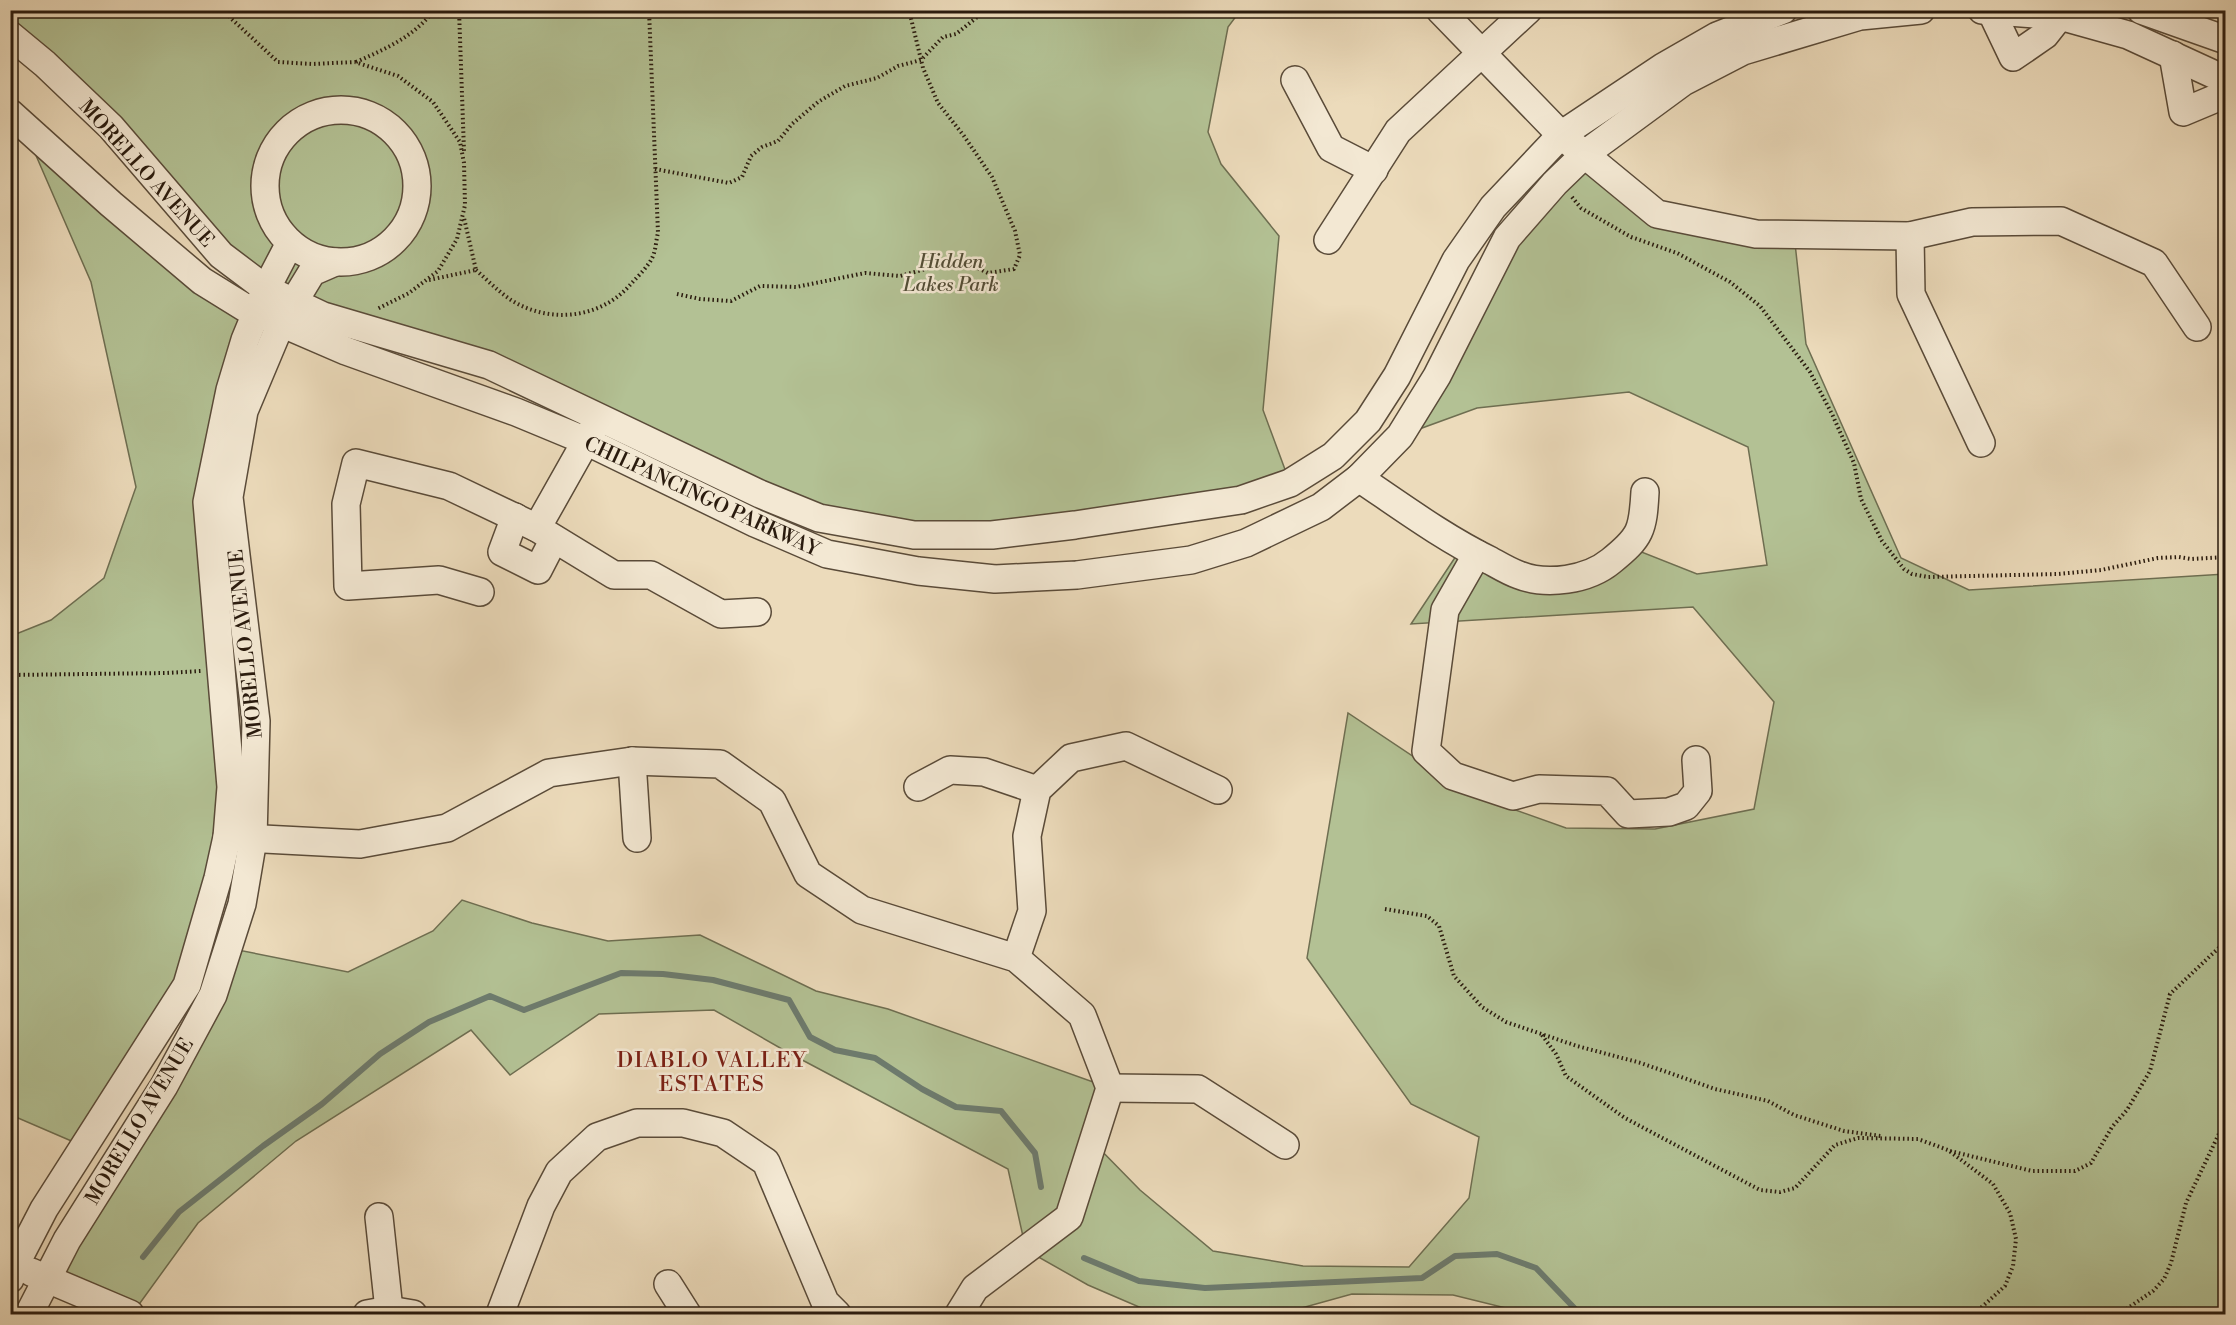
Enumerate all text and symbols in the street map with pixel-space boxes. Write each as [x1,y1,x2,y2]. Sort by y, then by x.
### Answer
street label: MORELLO AVENUE [73,95,219,253]
park label: Hidden Lakes Park [902,250,999,298]
street label: CHILPANCINGO PARKWAY [580,432,824,563]
street label: MORELLO AVENUE [224,548,269,740]
street label: MORELLO AVENUE [81,1034,200,1210]
district label: DIABLO VALLEY ESTATES [617,1048,807,1098]

